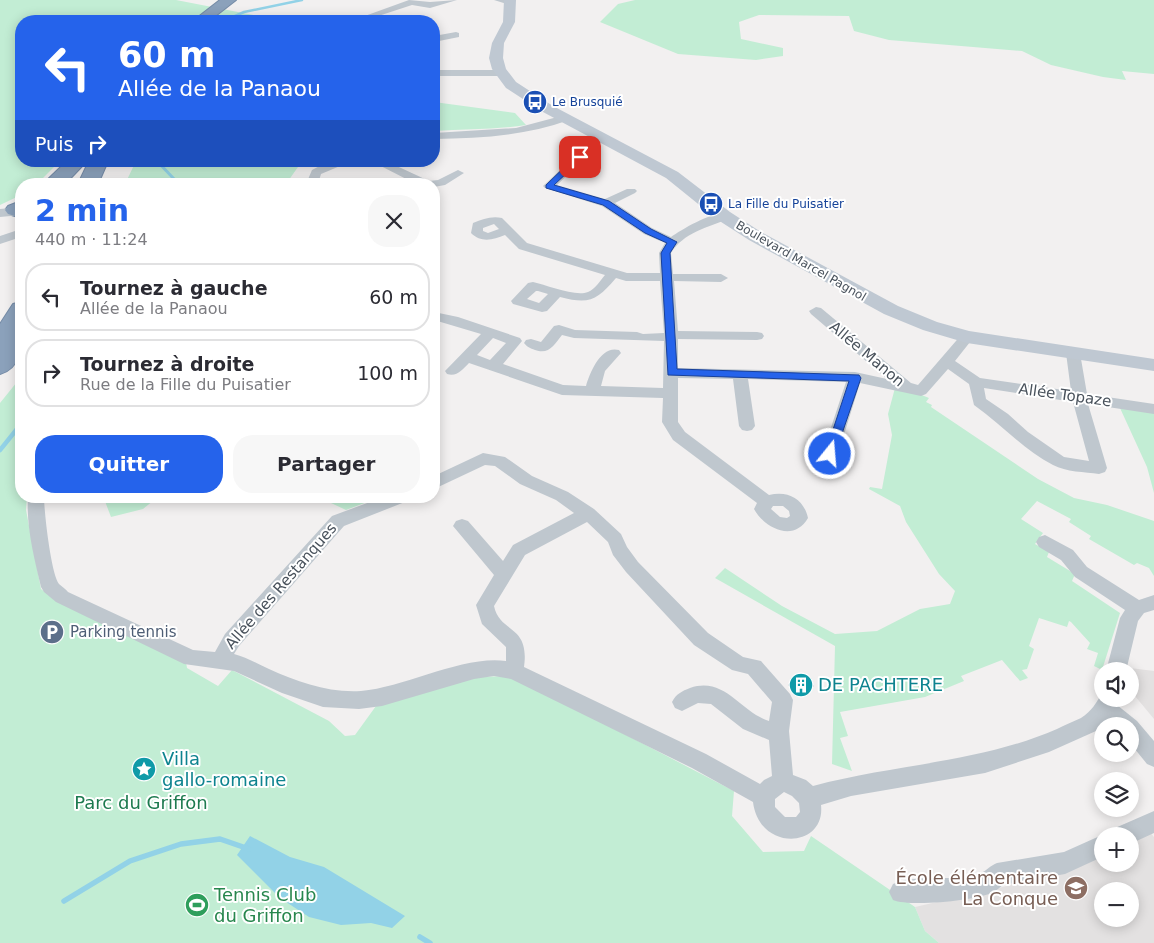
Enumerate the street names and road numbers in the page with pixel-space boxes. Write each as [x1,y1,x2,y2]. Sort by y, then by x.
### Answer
street label: Boulevard Marcel Pagnol [733,218,869,304]
street label: Allée Manon [826,317,908,391]
street label: Allée Topaze [1017,380,1113,410]
street label: Allée des Restanques [222,519,341,653]

